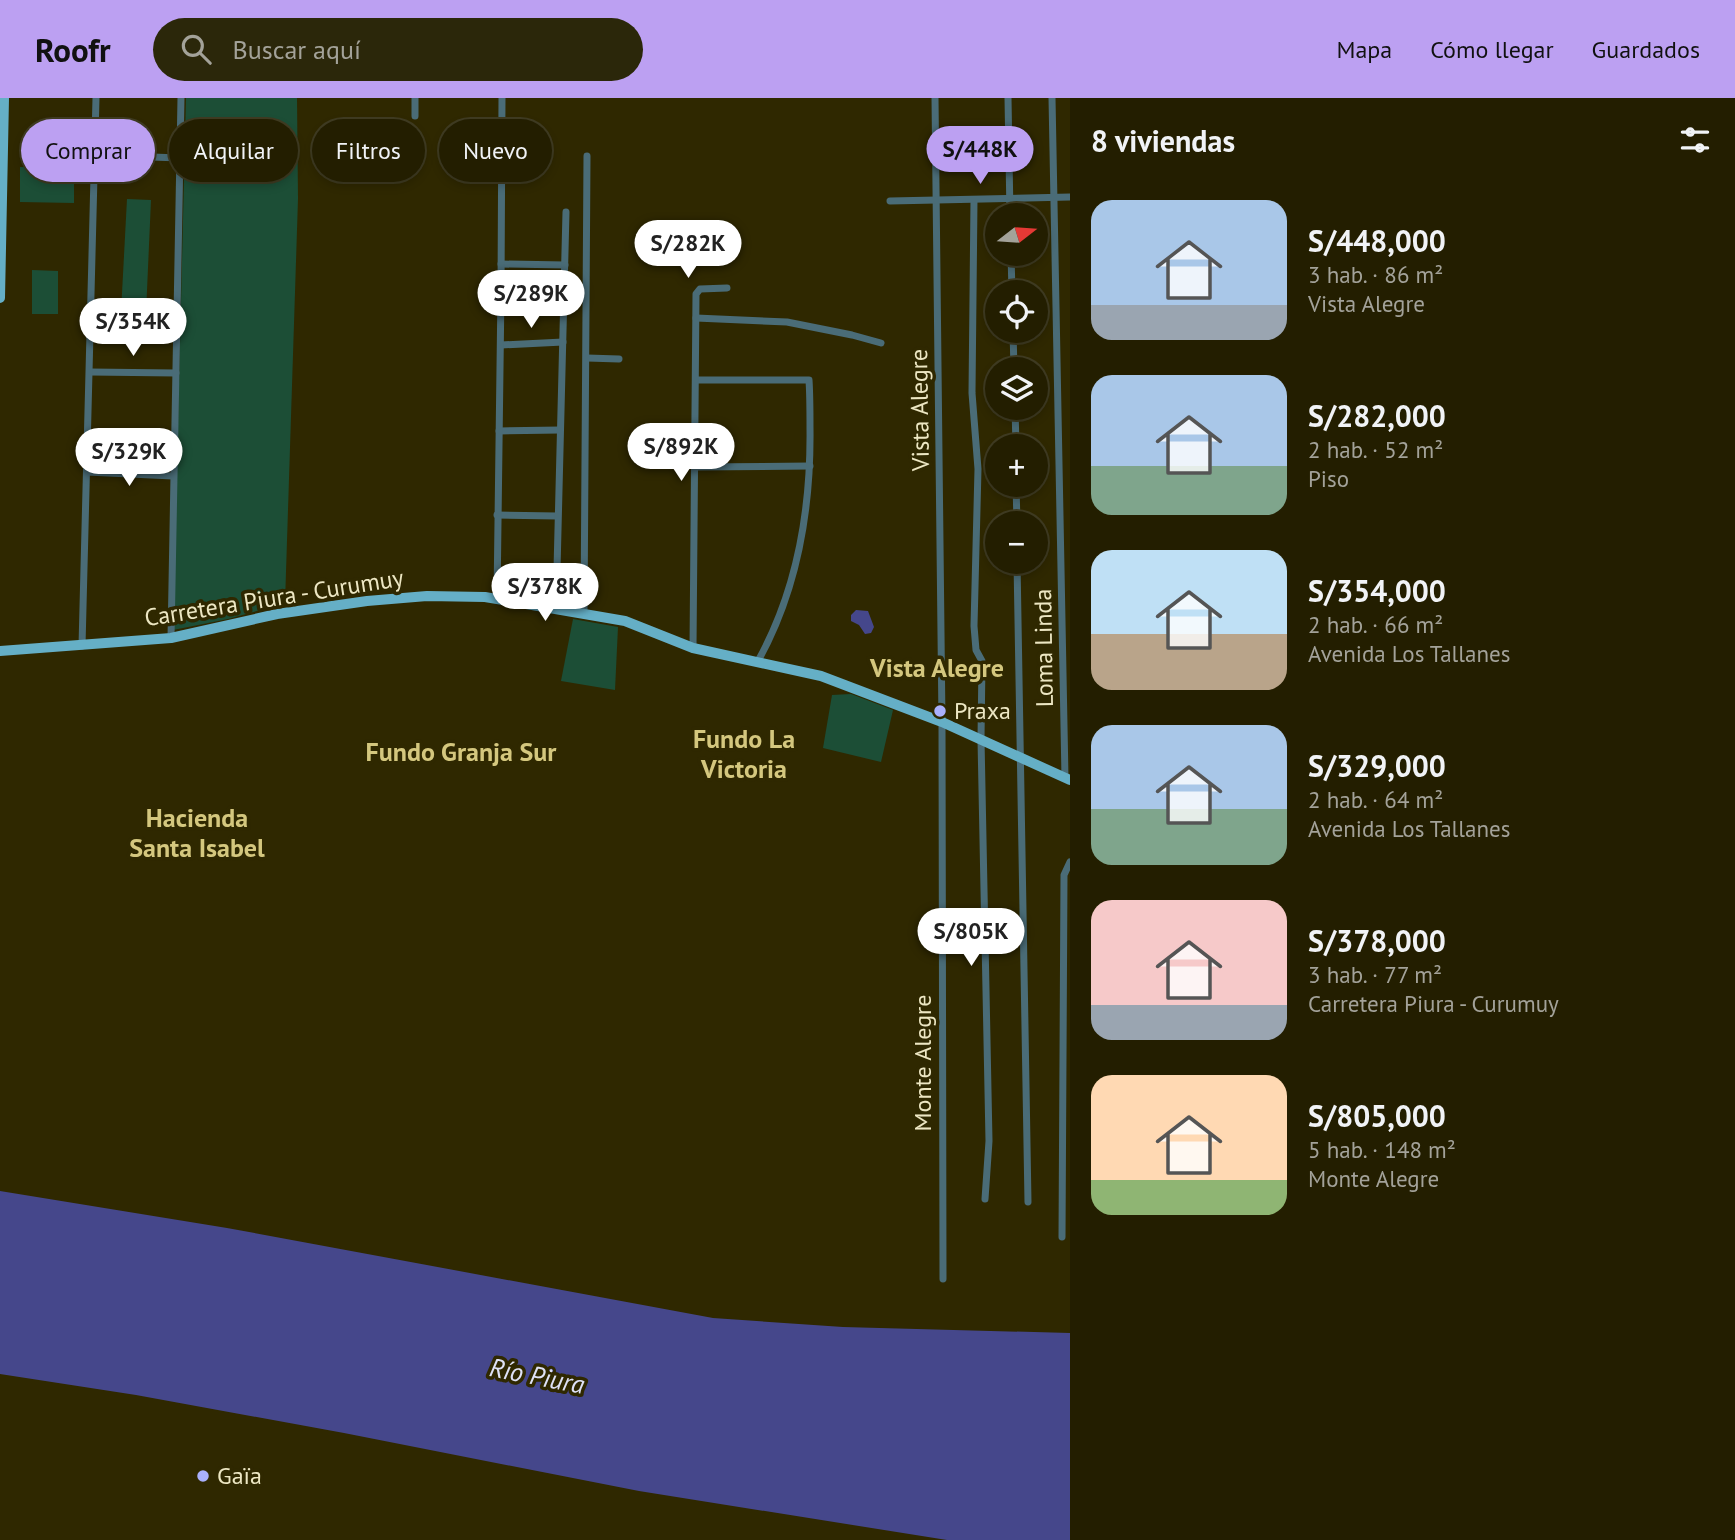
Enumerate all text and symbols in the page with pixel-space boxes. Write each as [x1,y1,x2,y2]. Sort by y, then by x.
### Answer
search box [153,18,643,81]
text: Roofr [35,28,111,71]
icon: search [177,30,215,68]
text: Buscar aquí [233,33,361,66]
text: Mapa [1336,34,1392,65]
text: Cómo llegar [1430,34,1554,65]
text: Guardados [1592,34,1700,65]
chip: Comprar [21,119,155,182]
chip: Alquilar [169,119,298,182]
chip: Filtros [312,119,425,182]
chip: Nuevo [439,119,552,182]
text: 8 viviendas [1091,121,1235,160]
icon: filters [1676,121,1714,159]
pin: S/448K [923,126,1037,186]
text: S/448K [943,134,1017,163]
north arrow [985,203,1048,266]
map controls [985,203,1048,574]
pin: S/282K [631,220,745,280]
text: S/448,000 [1308,221,1446,260]
text: S/282K [651,228,725,257]
icon: home [1147,228,1231,312]
text: 3 hab. · 86 m² [1308,260,1443,289]
pin: S/289K [474,271,588,330]
text: S/289K [494,278,568,307]
button: locate [985,280,1048,343]
text: Vista Alegre [1308,289,1425,318]
pin: S/354K [76,299,190,358]
text: S/354K [96,306,170,335]
street label: Vista Alegre [903,349,936,472]
button: layers [985,357,1048,420]
text: S/282,000 [1308,396,1446,435]
icon: home [1147,403,1231,487]
pin: S/892K [624,424,738,483]
pin: S/329K [72,428,186,488]
text: S/892K [644,431,718,460]
button: + [985,434,1048,497]
text: 2 hab. · 52 m² [1308,435,1443,464]
text: S/329K [92,436,166,465]
text: Piso [1308,464,1349,493]
button: − [985,511,1048,574]
street label: Carretera Piura - Curumuy [142,562,406,633]
pin: S/378K [488,564,602,623]
text: S/378K [508,571,582,600]
text: S/354,000 [1308,571,1446,610]
icon: home [1147,578,1231,662]
street label: Loma Linda [1027,589,1060,707]
text: 2 hab. · 66 m² [1308,610,1443,639]
text: Avenida Los Tallanes [1308,639,1510,668]
district label: Vista Alegre [869,651,1004,684]
place label: Praxa [954,695,1011,726]
marker: Praxa [932,703,948,719]
district label: Fundo La Victoria [693,722,795,785]
district label: Fundo Granja Sur [366,735,557,768]
text: S/329,000 [1308,746,1446,785]
icon: home [1147,753,1231,837]
text: 2 hab. · 64 m² [1308,785,1443,814]
district label: Hacienda Santa Isabel [129,801,265,864]
text: Avenida Los Tallanes [1308,814,1510,843]
pin: S/805K [914,908,1028,968]
text: S/805K [934,916,1008,945]
text: S/378,000 [1308,921,1446,960]
icon: home [1147,928,1231,1012]
text: 3 hab. · 77 m² [1308,960,1442,989]
text: Carretera Piura - Curumuy [1308,989,1559,1018]
street label: Monte Alegre [907,995,938,1131]
text: S/805,000 [1308,1096,1446,1135]
icon: home [1147,1103,1231,1187]
text: 5 hab. · 148 m² [1308,1135,1456,1164]
text: Monte Alegre [1308,1164,1439,1193]
water label: Río Piura [487,1350,588,1401]
place label: Gaïa [217,1460,262,1491]
marker: Gaïa [195,1468,211,1484]

